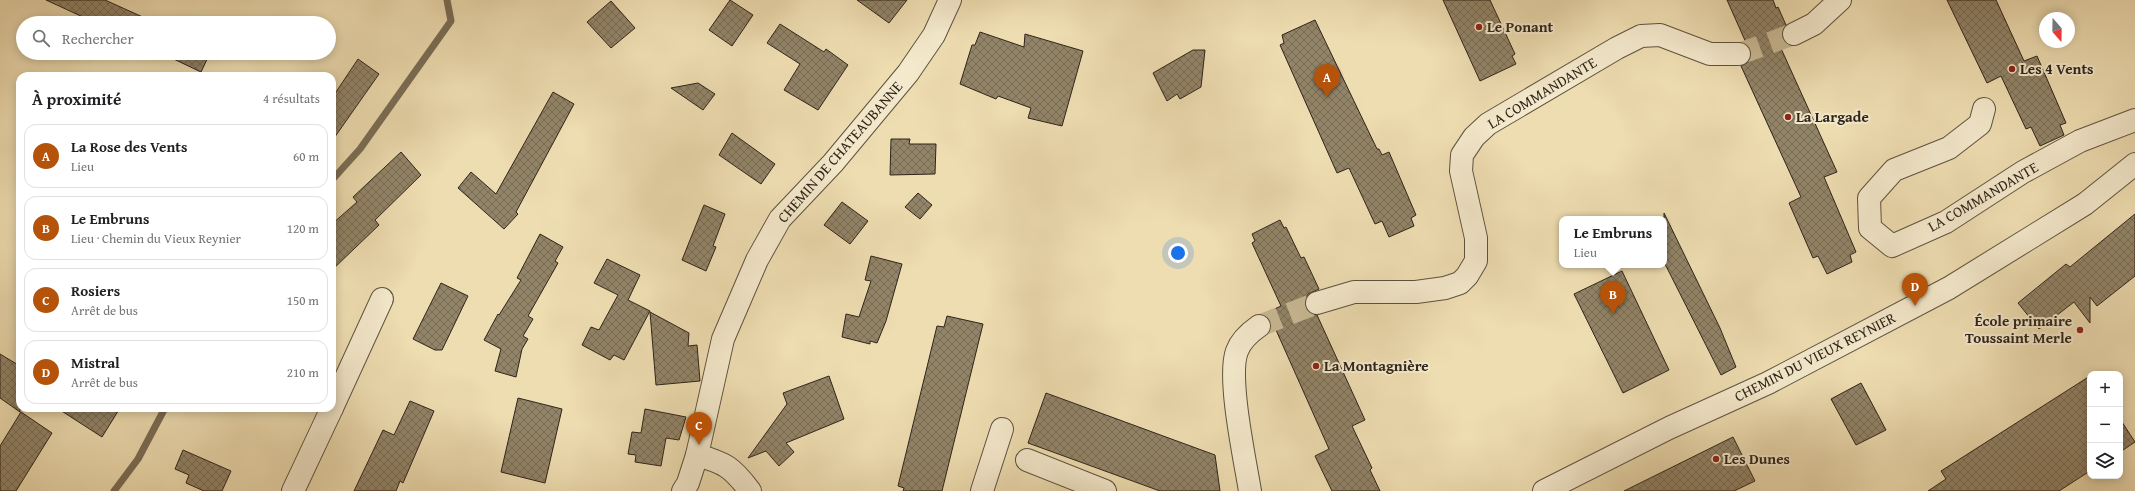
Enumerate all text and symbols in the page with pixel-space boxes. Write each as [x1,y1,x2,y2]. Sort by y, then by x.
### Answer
north arrow [2039,12,2075,48]
search box [16,16,336,60]
place label: Le Ponant [1487,16,1554,37]
marker: Le Ponant [1474,22,1484,32]
icon: search [30,27,52,49]
text: Rechercher [62,28,134,49]
street label: LA COMMANDANTE [1483,51,1601,134]
place label: Les 4 Vents [2020,58,2094,79]
pin: A [1314,64,1340,97]
marker: Les 4 Vents [2007,64,2017,74]
street label: CHEMIN DE CHATEAUBANNE [772,76,907,227]
text: À proximité [32,86,121,111]
text: 4 résultats [263,89,320,108]
place label: La Largade [1796,106,1869,127]
marker: La Largade [1783,112,1793,122]
text: La Rose des Vents [71,136,187,157]
text: A [42,147,50,166]
text: 60 m [293,147,319,166]
street label: LA COMMANDANTE [1924,156,2042,237]
text: Lieu [71,157,94,176]
text: Le Embruns [71,208,149,229]
popup [1559,216,1667,268]
text: B [42,219,50,238]
text: 120 m [287,219,319,238]
text: Le Embruns [1574,222,1652,243]
text: Lieu · Chemin du Vieux Reynier [71,229,241,248]
your location [1168,243,1188,263]
text: Lieu [1574,243,1597,262]
pin: D [1902,273,1928,306]
text: Rosiers [71,280,120,301]
pin: B [1600,281,1626,314]
text: C [42,291,50,310]
text: 150 m [287,291,319,310]
text: Arrêt de bus [71,301,138,320]
street label: CHEMIN DU VIEUX REYNIER [1731,307,1899,406]
place label: École primaire Toussaint Merle [1965,310,2072,348]
marker: École primaire Toussaint Merle [2075,325,2085,335]
text: Mistral [71,352,120,373]
place label: La Montagnière [1324,355,1429,376]
marker: La Montagnière [1311,361,1321,371]
text: D [42,363,50,382]
text: 210 m [287,363,319,382]
map controls [2087,371,2123,479]
button: + [2087,371,2123,407]
text: Arrêt de bus [71,373,138,392]
button: − [2087,407,2123,443]
pin: C [686,412,712,445]
button: layers [2087,443,2123,479]
place label: Les Dunes [1724,448,1790,469]
marker: Les Dunes [1711,454,1721,464]

